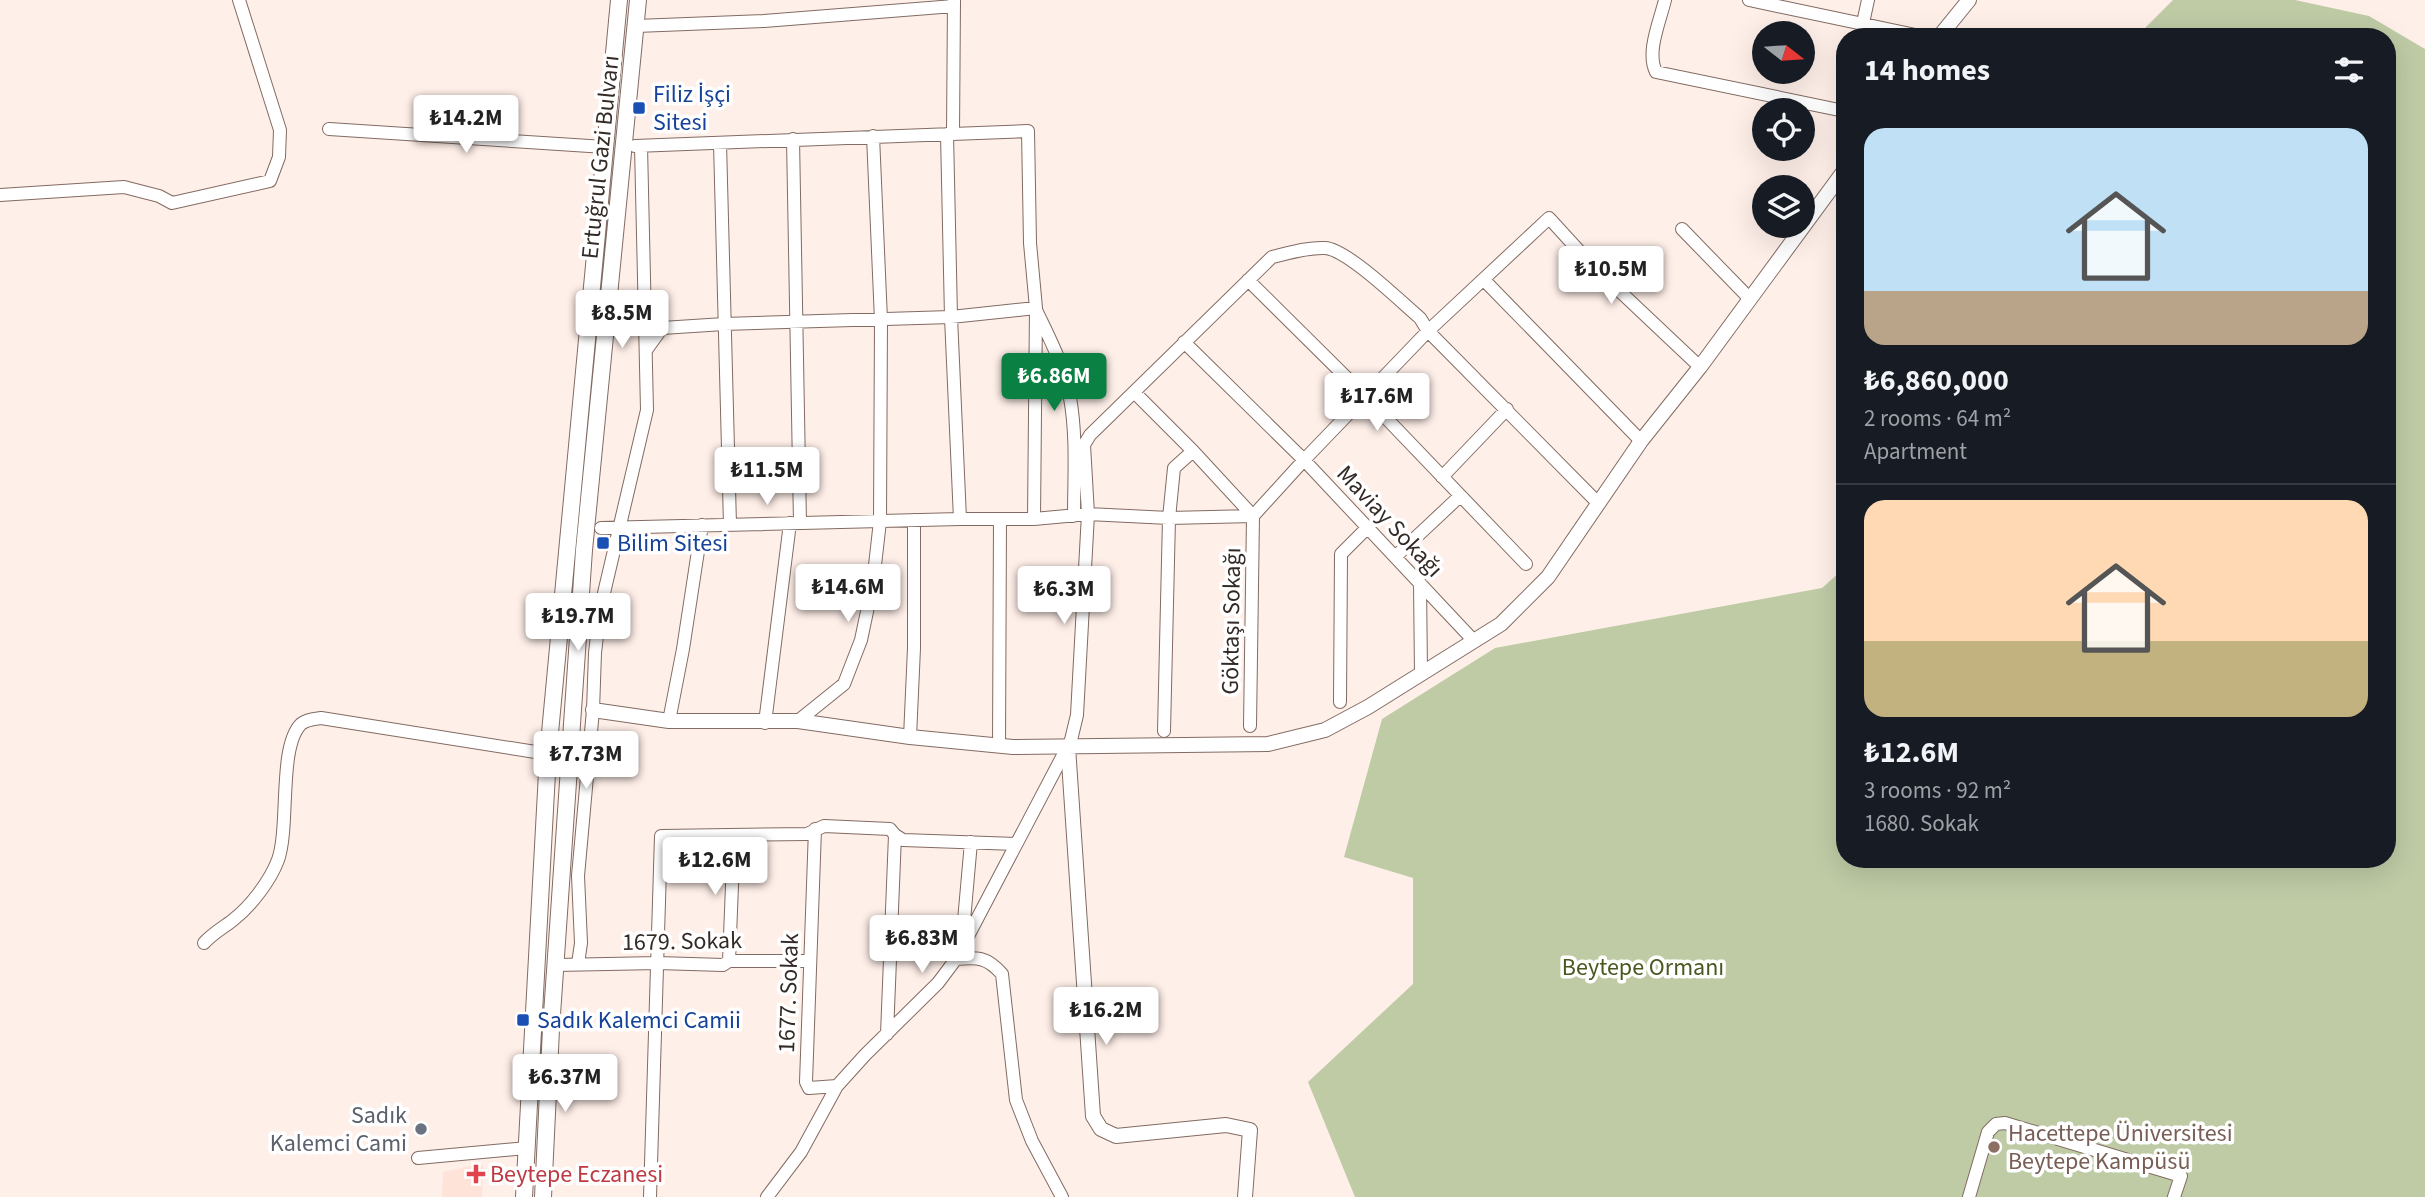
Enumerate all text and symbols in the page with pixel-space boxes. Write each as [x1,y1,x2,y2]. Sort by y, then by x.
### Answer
north arrow [1752,21,1815,84]
map controls [1752,21,1815,238]
text: 14 homes [1864,49,1990,92]
icon: filters [2330,51,2368,89]
street label: Ertuğrul Gazi Bulvarı [572,53,629,261]
place label: Filiz İşçi Sitesi [653,77,731,140]
pin: ₺14.2M [409,96,523,155]
button: locate [1752,98,1815,161]
marker: Filiz İşçi Sitesi [631,100,647,116]
text: ₺14.2M [429,101,503,134]
icon: home [2053,173,2179,299]
button: layers [1752,175,1815,238]
pin: ₺10.5M [1554,246,1668,306]
text: ₺10.5M [1574,252,1648,285]
pin: ₺8.5M [573,290,671,350]
text: ₺8.5M [592,296,652,329]
pin: ₺6.86M [997,354,1111,413]
text: ₺6.86M [1017,359,1091,392]
text: ₺6,860,000 [1864,359,2009,402]
pin: ₺17.6M [1320,374,1434,433]
text: ₺17.6M [1340,379,1414,412]
text: 2 rooms · 64 m² [1864,402,2011,435]
text: Apartment [1864,435,1967,468]
pin: ₺11.5M [710,448,824,507]
text: ₺11.5M [730,453,804,486]
street label: Maviay Sokağı [1328,457,1451,585]
place label: Bilim Sitesi [617,526,728,561]
marker: Bilim Sitesi [595,535,611,551]
icon: home [2053,545,2179,671]
street label: Göktaşı Sokağı [1213,547,1250,695]
pin: ₺14.6M [791,564,905,624]
pin: ₺6.3M [1015,566,1113,626]
text: ₺14.6M [811,570,885,603]
text: ₺6.3M [1034,572,1094,605]
pin: ₺19.7M [521,594,635,653]
text: ₺19.7M [541,599,615,632]
text: ₺12.6M [1864,731,1959,774]
pin: ₺7.73M [529,732,643,791]
text: ₺7.73M [549,737,623,770]
text: 3 rooms · 92 m² [1864,774,2011,807]
text: 1680. Sokak [1864,807,1979,840]
pin: ₺12.6M [658,838,772,897]
text: ₺12.6M [678,843,752,876]
pin: ₺6.83M [865,916,979,975]
text: ₺6.83M [885,921,959,954]
street label: 1679. Sokak [622,923,742,960]
street label: 1677. Sokak [769,932,808,1054]
park label: Beytepe Ormanı [1562,950,1724,985]
pin: ₺16.2M [1049,988,1163,1047]
text: ₺16.2M [1069,993,1143,1026]
place label: Sadık Kalemci Camii [537,1003,741,1038]
marker: Sadık Kalemci Camii [515,1012,531,1028]
pin: ₺6.37M [508,1054,622,1114]
text: ₺6.37M [528,1060,602,1093]
place label: Sadık Kalemci Cami [270,1098,407,1161]
place label: Hacettepe Üniversitesi Beytepe Kampüsü [2008,1116,2233,1179]
marker: Sadık Kalemci Cami [413,1121,429,1137]
marker: Hacettepe Üniversitesi Beytepe Kampüsü [1986,1139,2002,1155]
place label: Beytepe Eczanesi [490,1157,663,1192]
marker: Beytepe Eczanesi [468,1166,484,1182]

